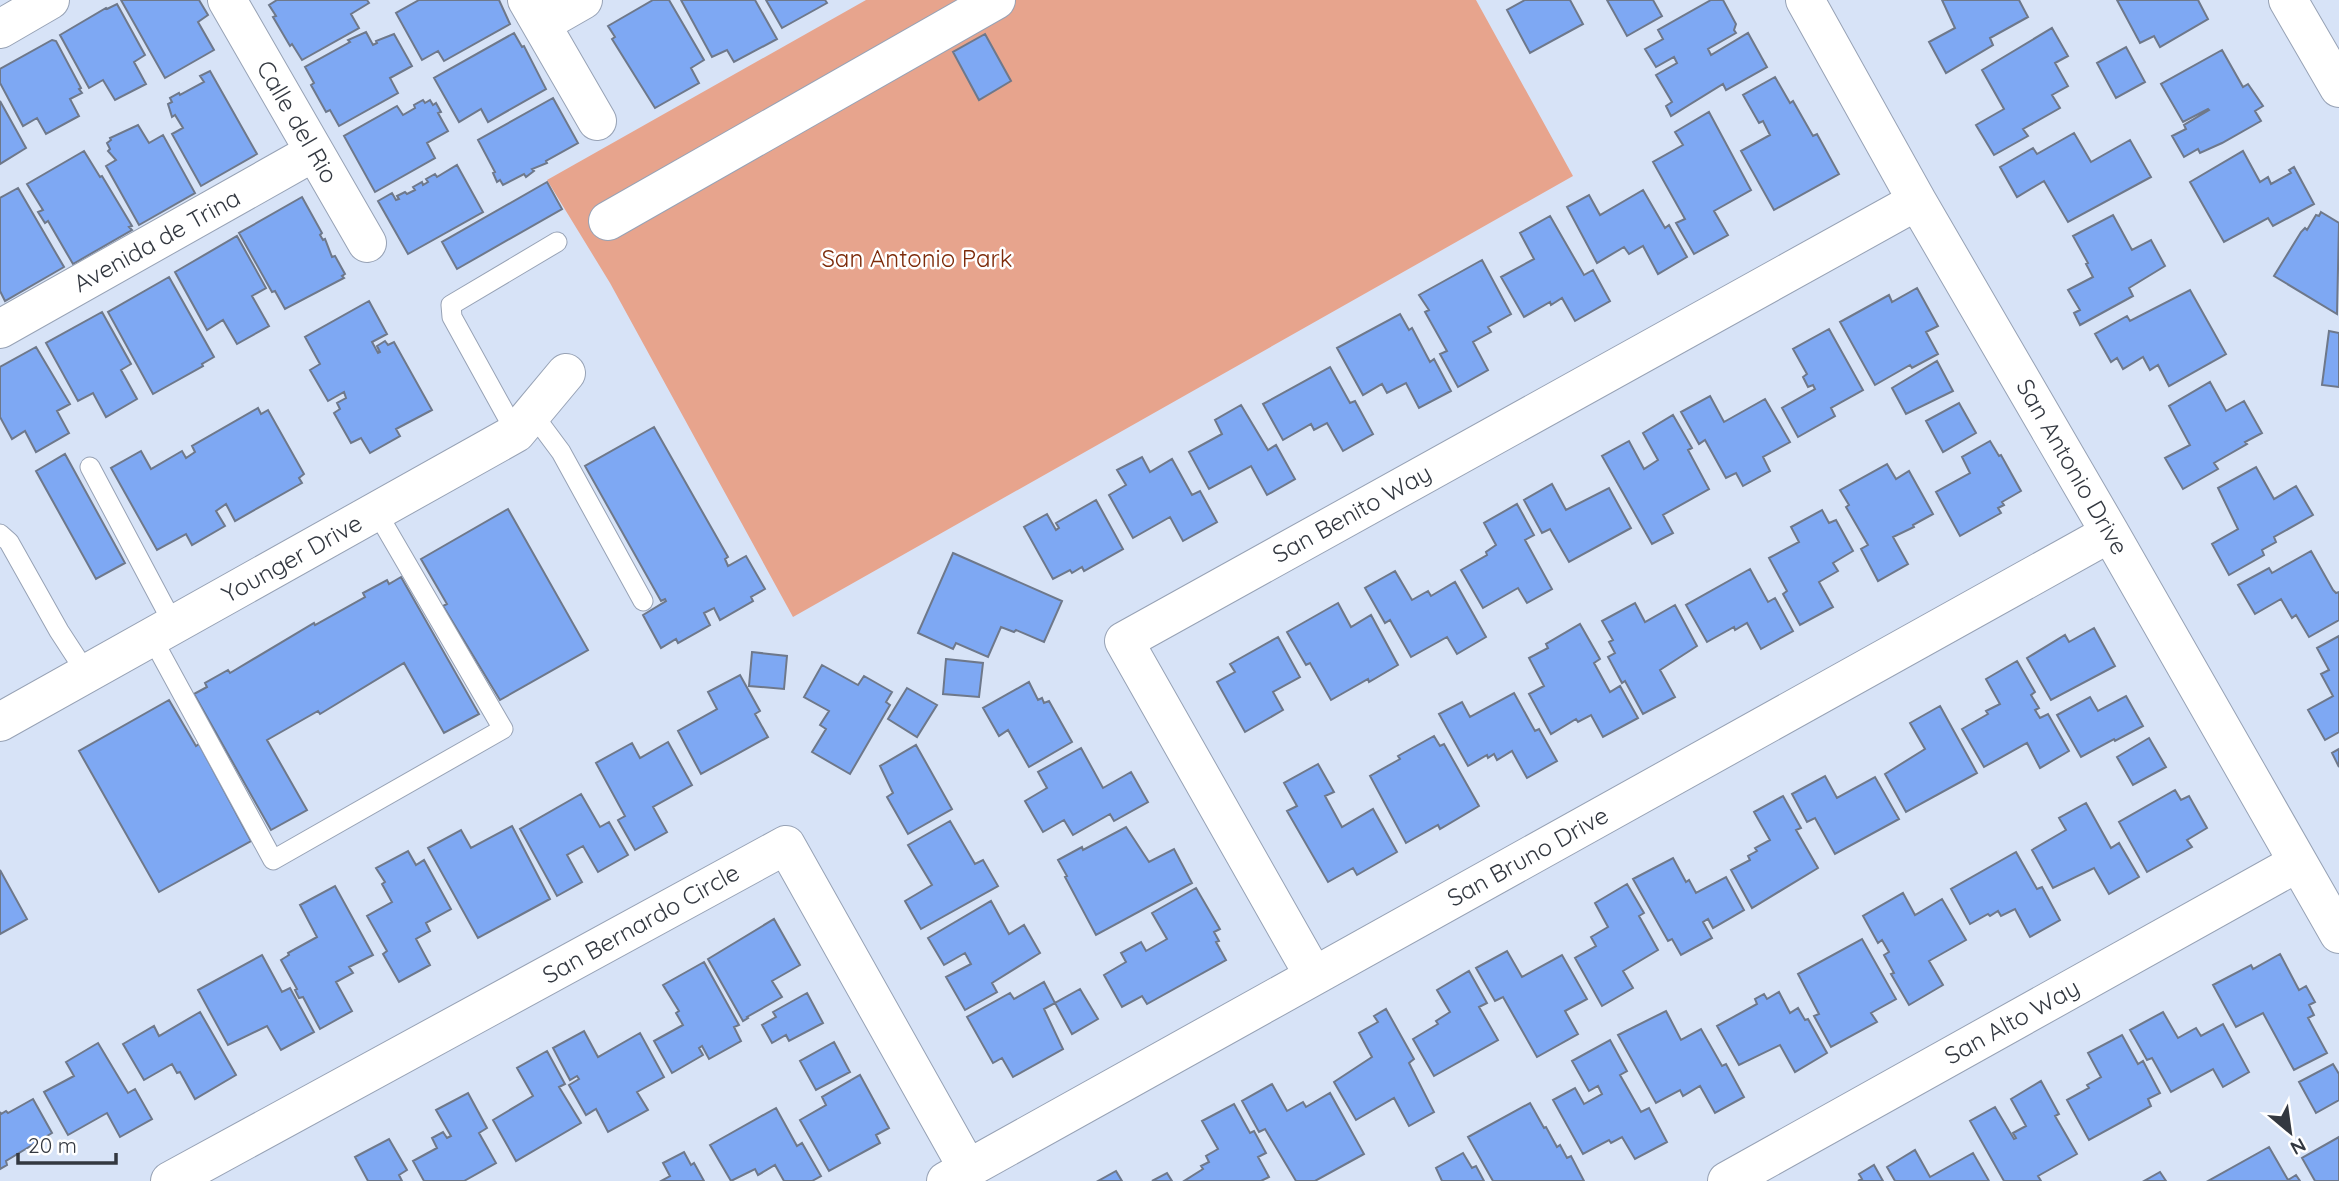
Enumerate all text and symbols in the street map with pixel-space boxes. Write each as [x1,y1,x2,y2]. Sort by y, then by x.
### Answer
street label: Calle del Rio [251,55,345,188]
street label: Avenida de Trina [68,182,245,298]
park label: San Antonio Park [821,243,1013,273]
street label: San Antonio Drive [2010,373,2135,560]
street label: San Benito Way [1267,457,1436,569]
street label: Younger Drive [216,507,367,609]
street label: San Bruno Drive [1442,799,1613,913]
street label: San Bernardo Circle [537,857,744,990]
street label: San Alto Way [1939,972,2084,1071]
north arrow [2255,1097,2325,1167]
scale bar [18,1122,116,1166]
text: 20 m [28,1132,77,1158]
text: N [2286,1133,2310,1161]

